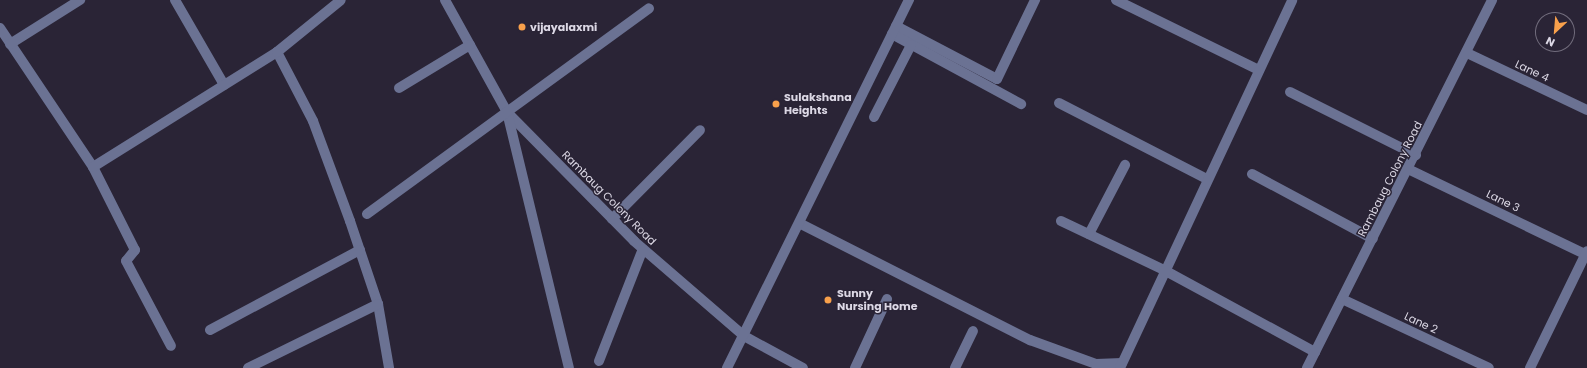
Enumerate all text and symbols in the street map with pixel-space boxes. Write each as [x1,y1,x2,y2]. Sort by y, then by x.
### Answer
north arrow [1535,12,1575,52]
place label: vijayalaxmi [530,20,597,34]
marker: vijayalaxmi [517,22,527,32]
text: N [1543,33,1557,51]
street label: Lane 4 [1513,57,1551,85]
place label: Sulakshana Heights [784,91,852,117]
marker: Sulakshana Heights [771,99,781,109]
street label: Rambaug Colony Road [1355,119,1425,239]
street label: Rambaug Colony Road [559,148,659,248]
street label: Lane 3 [1484,187,1522,215]
place label: Sunny Nursing Home [837,287,917,313]
marker: Sunny Nursing Home [822,294,834,306]
street label: Lane 2 [1402,310,1440,336]

